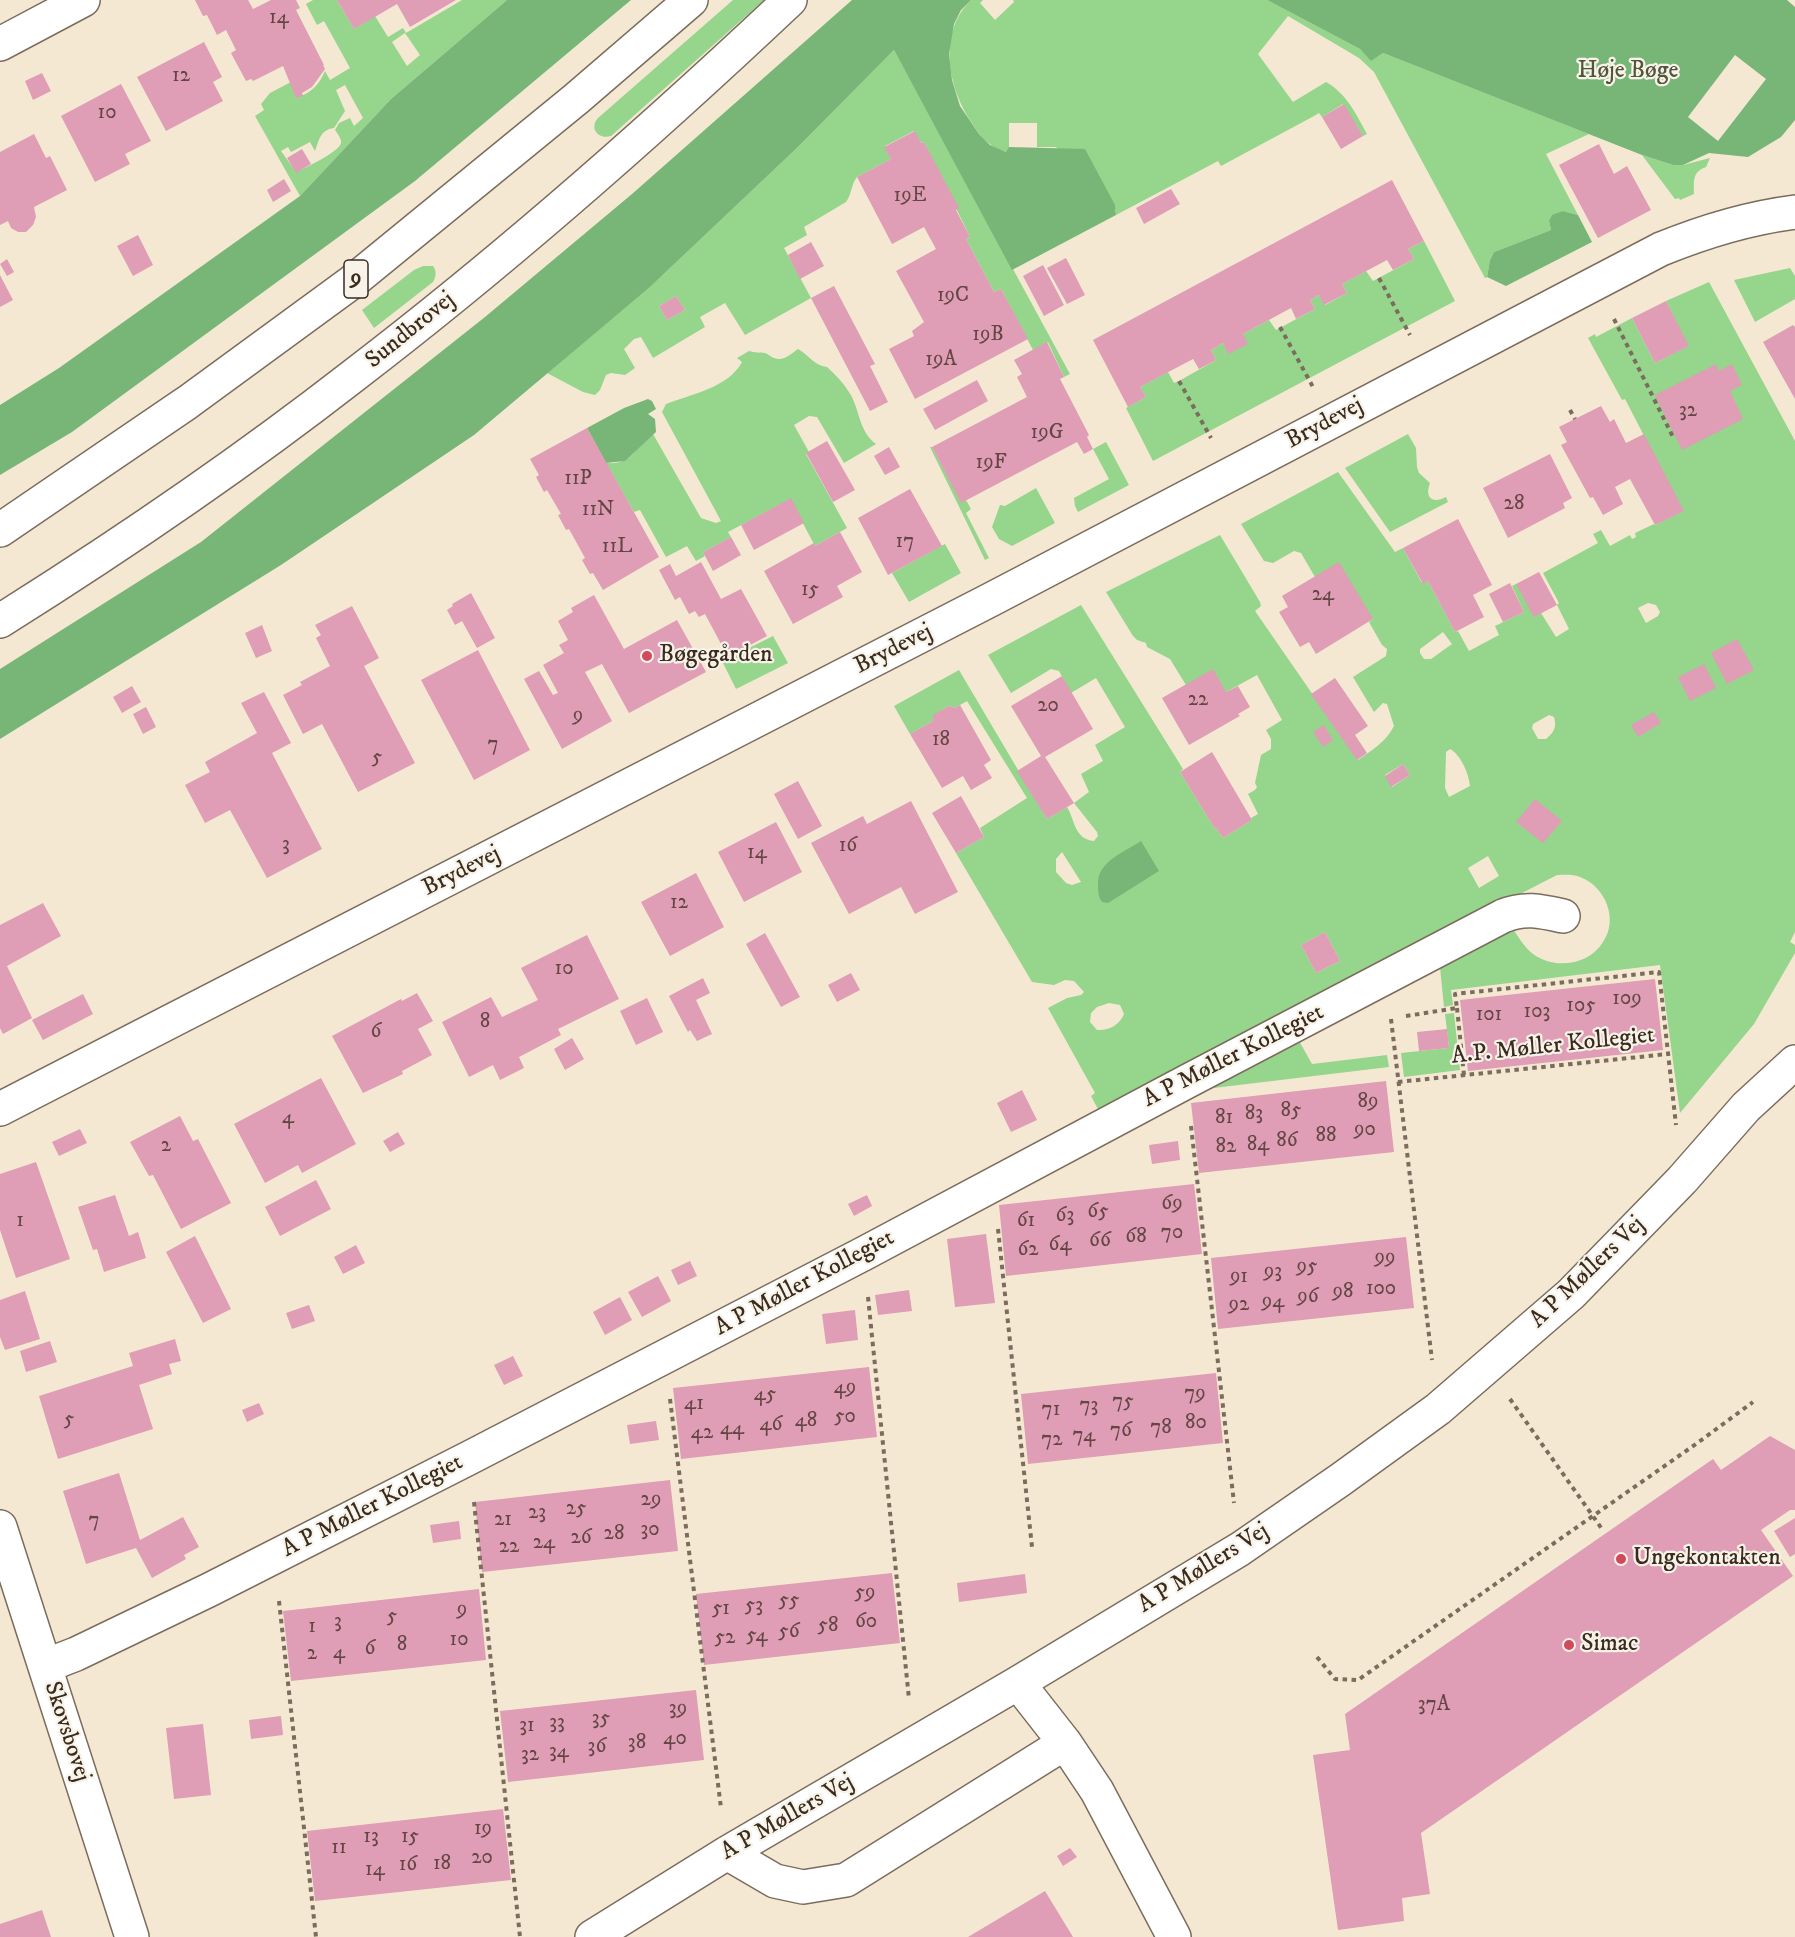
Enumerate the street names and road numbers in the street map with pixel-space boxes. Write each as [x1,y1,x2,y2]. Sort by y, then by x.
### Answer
road number: 9 [344,260,368,298]
street label: Sundbrovej [361,286,461,376]
street label: Brydevej [1281,392,1369,456]
street label: Brydevej [850,618,938,682]
street label: Brydevej [418,840,506,904]
street label: A P Møller Kollegiet [1139,999,1329,1115]
street label: A.P. Møller Kollegiet [1450,1022,1656,1072]
street label: A P Møllers Vej [1525,1211,1651,1335]
street label: A P Møller Kollegiet [710,1225,900,1343]
street label: A P Møller Kollegiet [278,1449,468,1565]
street label: A P Møllers Vej [1133,1517,1275,1621]
street label: Skovsbovej [36,1678,96,1786]
street label: A P Møllers Vej [716,1768,860,1868]

